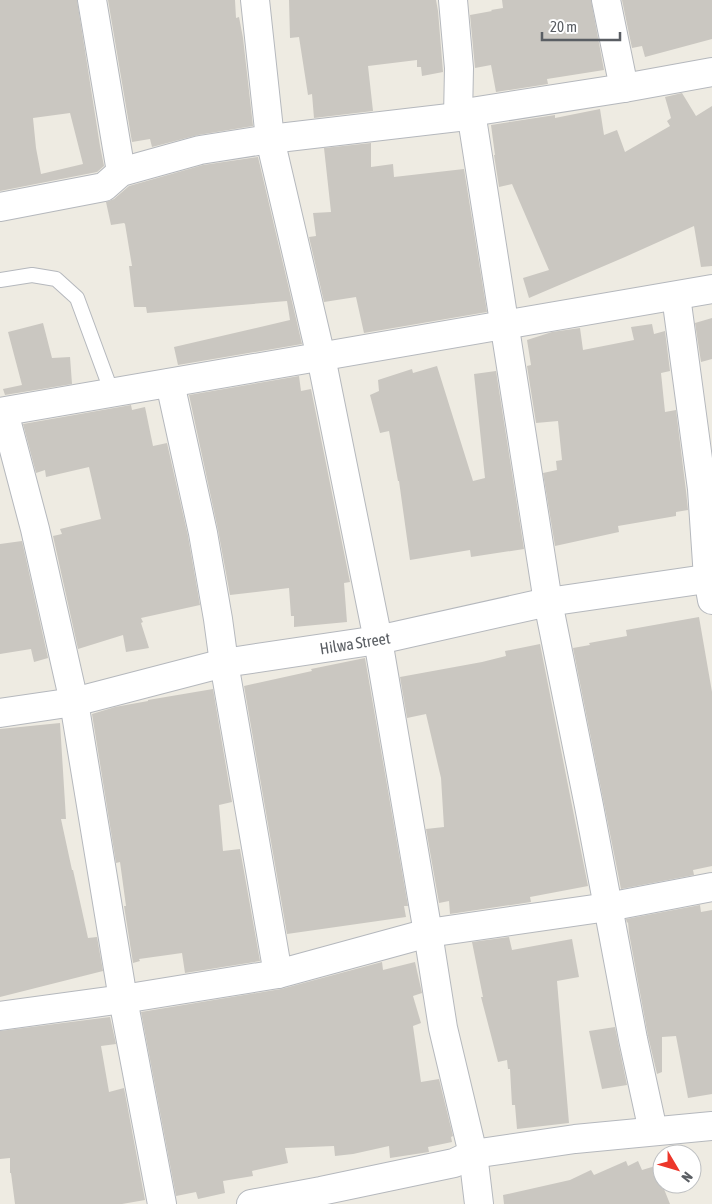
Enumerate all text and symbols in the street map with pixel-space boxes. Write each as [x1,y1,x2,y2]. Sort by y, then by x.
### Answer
scale bar [542,10,620,42]
text: 20 m [550,18,577,35]
street label: Hilwa Street [318,628,392,657]
north arrow [652,1144,702,1194]
text: N [678,1169,696,1185]

